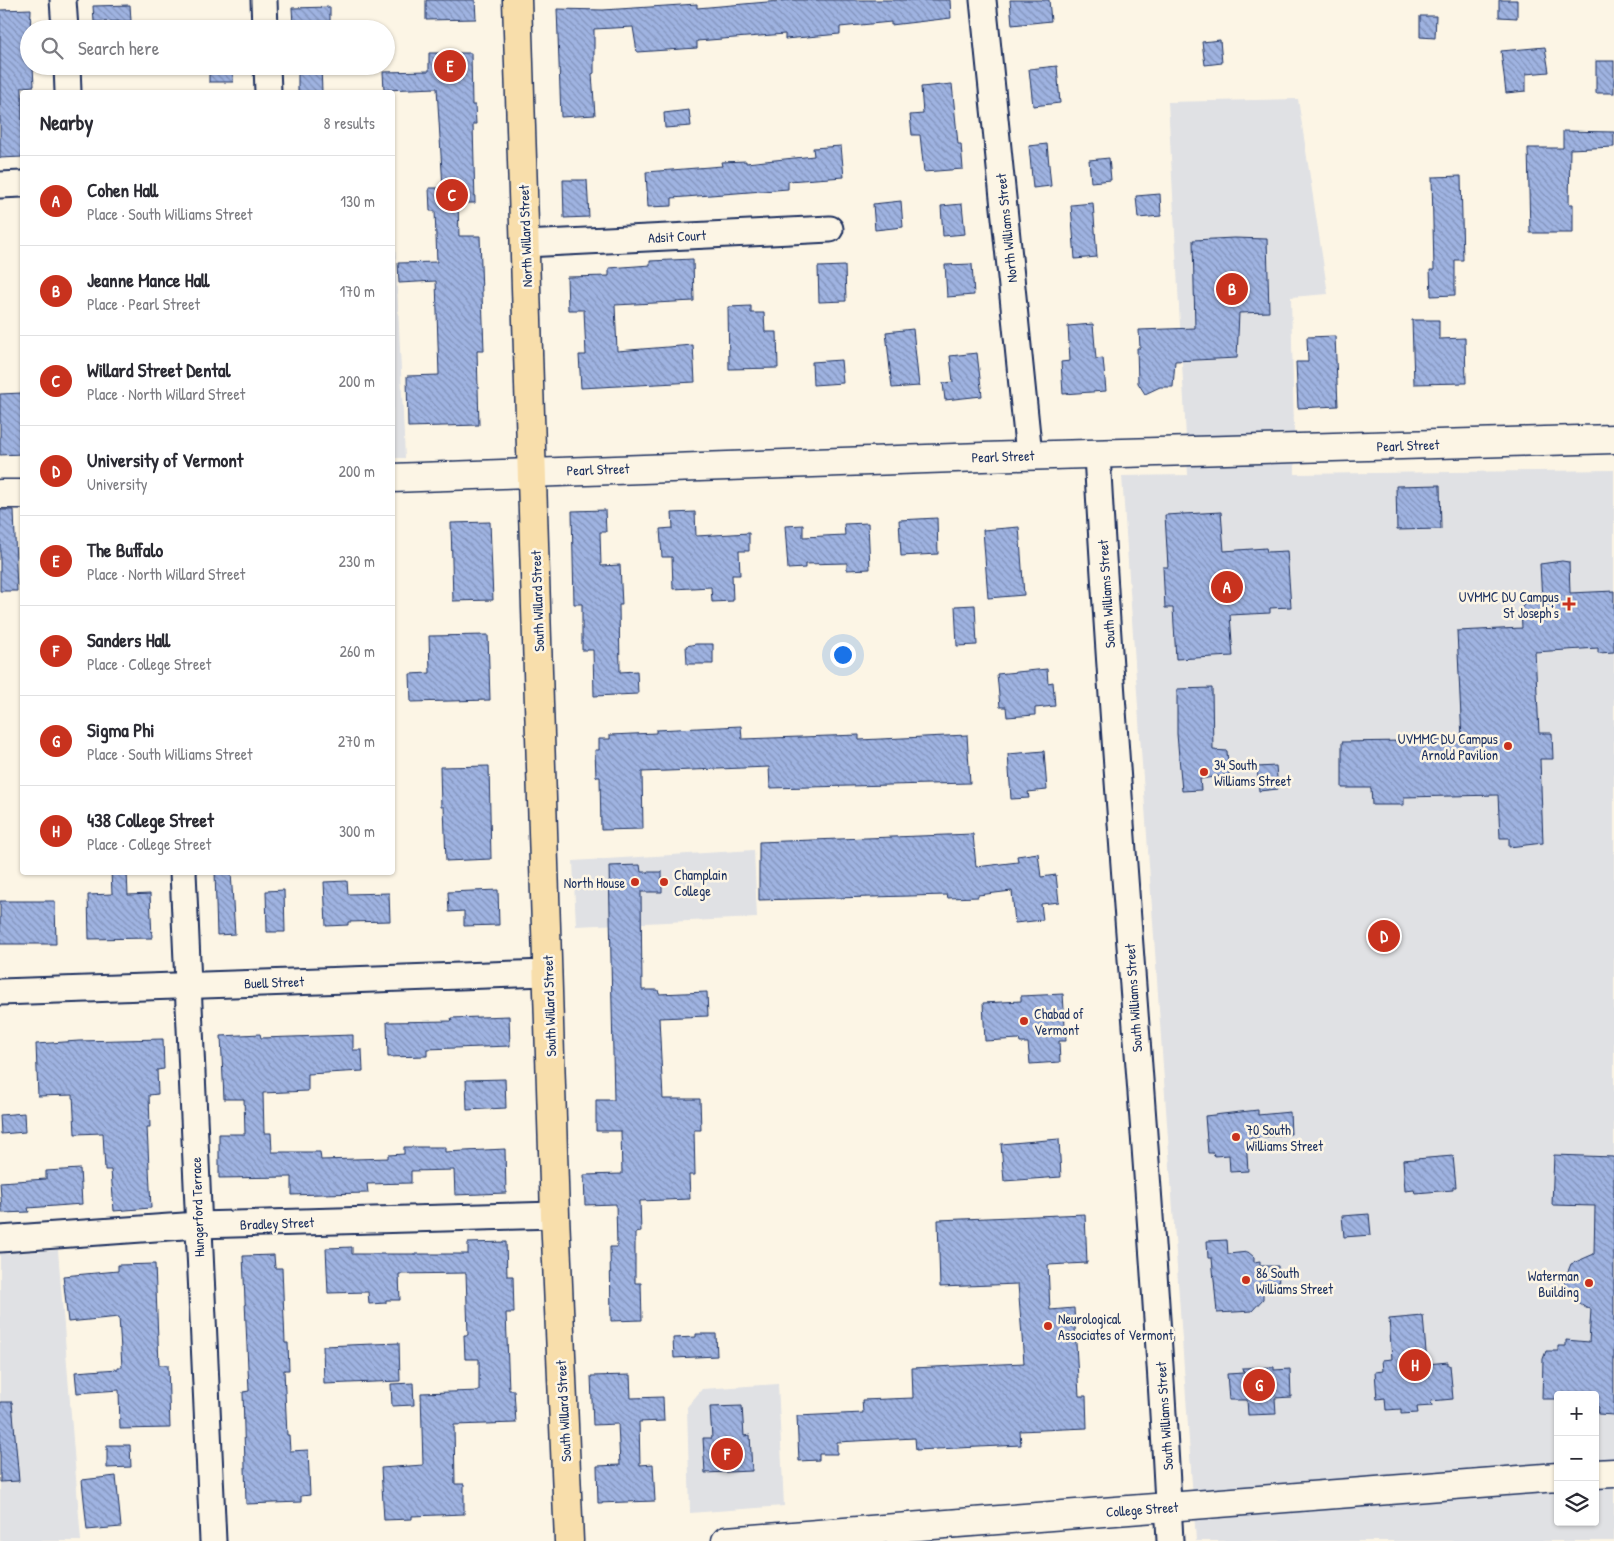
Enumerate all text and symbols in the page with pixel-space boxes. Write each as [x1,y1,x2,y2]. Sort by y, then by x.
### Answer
search box [20,20,395,75]
icon: search [38,34,66,62]
text: Search here [78,35,159,61]
pin: E [434,47,466,85]
text: Nearby [40,108,93,137]
text: 8 results [323,112,375,134]
street label: North Williams Street [991,172,1021,283]
pin: C [436,176,468,214]
text: Cohen Hall [87,177,158,203]
street label: North Willard Street [514,184,536,287]
text: A [52,190,60,212]
text: 130 m [340,190,375,212]
text: Place · South Williams Street [87,203,253,225]
street label: Adsit Court [648,225,707,247]
text: Jeanne Mance Hall [87,267,209,293]
pin: B [1216,270,1248,308]
text: B [52,280,60,302]
text: 170 m [340,280,375,302]
text: Place · Pearl Street [87,293,200,315]
text: Willard Street Dental [87,357,231,383]
text: C [52,370,60,392]
text: 200 m [339,370,375,392]
text: Place · North Willard Street [87,383,245,405]
street label: Pearl Street [1376,434,1440,456]
street label: Pearl Street [971,445,1035,467]
text: University of Vermont [87,447,243,473]
street label: Pearl Street [566,458,630,480]
text: D [52,460,60,482]
text: 200 m [339,460,375,482]
text: University [87,473,148,495]
text: The Buffalo [87,537,163,563]
street label: South Williams Street [1093,539,1119,649]
text: E [52,550,60,572]
text: 230 m [339,550,375,572]
street label: South Willard Street [526,550,548,652]
text: Place · North Willard Street [87,563,245,585]
pin: A [1211,568,1243,606]
place label: UVMMC DU Campus St Joseph's [1459,587,1559,623]
marker: UVMMC DU Campus St Joseph's [1563,598,1575,610]
text: Sanders Hall [87,627,170,653]
text: F [53,640,59,662]
text: 260 m [339,640,375,662]
your location [830,642,856,668]
text: Place · College Street [87,653,211,675]
text: Sigma Phi [87,717,155,743]
place label: UVMMC DU Campus Arnold Pavilion [1398,729,1498,764]
text: G [52,730,60,752]
text: 270 m [338,730,375,752]
marker: UVMMC DU Campus Arnold Pavilion [1502,740,1514,752]
text: Place · South Williams Street [87,743,253,765]
place label: 34 South Williams Street [1214,755,1291,790]
marker: 34 South Williams Street [1198,766,1210,778]
text: 438 College Street [87,807,214,833]
text: H [52,820,60,842]
text: 300 m [339,820,375,842]
text: Place · College Street [87,833,211,855]
place label: Champlain College [674,865,727,901]
place label: North House [564,873,625,892]
marker: North House [629,876,641,888]
marker: Champlain College [658,876,670,888]
pin: D [1368,917,1400,955]
street label: South Williams Street [1120,943,1146,1053]
street label: South Willard Street [538,955,560,1057]
street label: Buell Street [244,971,305,993]
place label: Chabad of Vermont [1034,1004,1084,1039]
marker: Chabad of Vermont [1018,1015,1030,1027]
place label: 70 South Williams Street [1246,1120,1323,1155]
marker: 70 South Williams Street [1230,1131,1242,1143]
street label: Hungerford Terrace [186,1156,209,1257]
street label: Bradley Street [239,1212,315,1235]
place label: 86 South Williams Street [1256,1263,1333,1298]
place label: Waterman Building [1528,1266,1579,1302]
marker: 86 South Williams Street [1240,1274,1252,1286]
marker: Waterman Building [1583,1277,1595,1289]
place label: Neurological Associates of Vermont [1058,1309,1174,1344]
marker: Neurological Associates of Vermont [1042,1320,1054,1332]
pin: H [1399,1346,1431,1384]
street label: South Willard Street [551,1360,575,1462]
street label: South Williams Street [1151,1361,1177,1471]
pin: G [1243,1366,1275,1404]
map controls [1554,1391,1599,1526]
button: + [1554,1391,1599,1436]
pin: F [711,1435,743,1473]
button: − [1554,1436,1599,1481]
button: layers [1554,1481,1599,1526]
street label: College Street [1105,1497,1179,1522]

